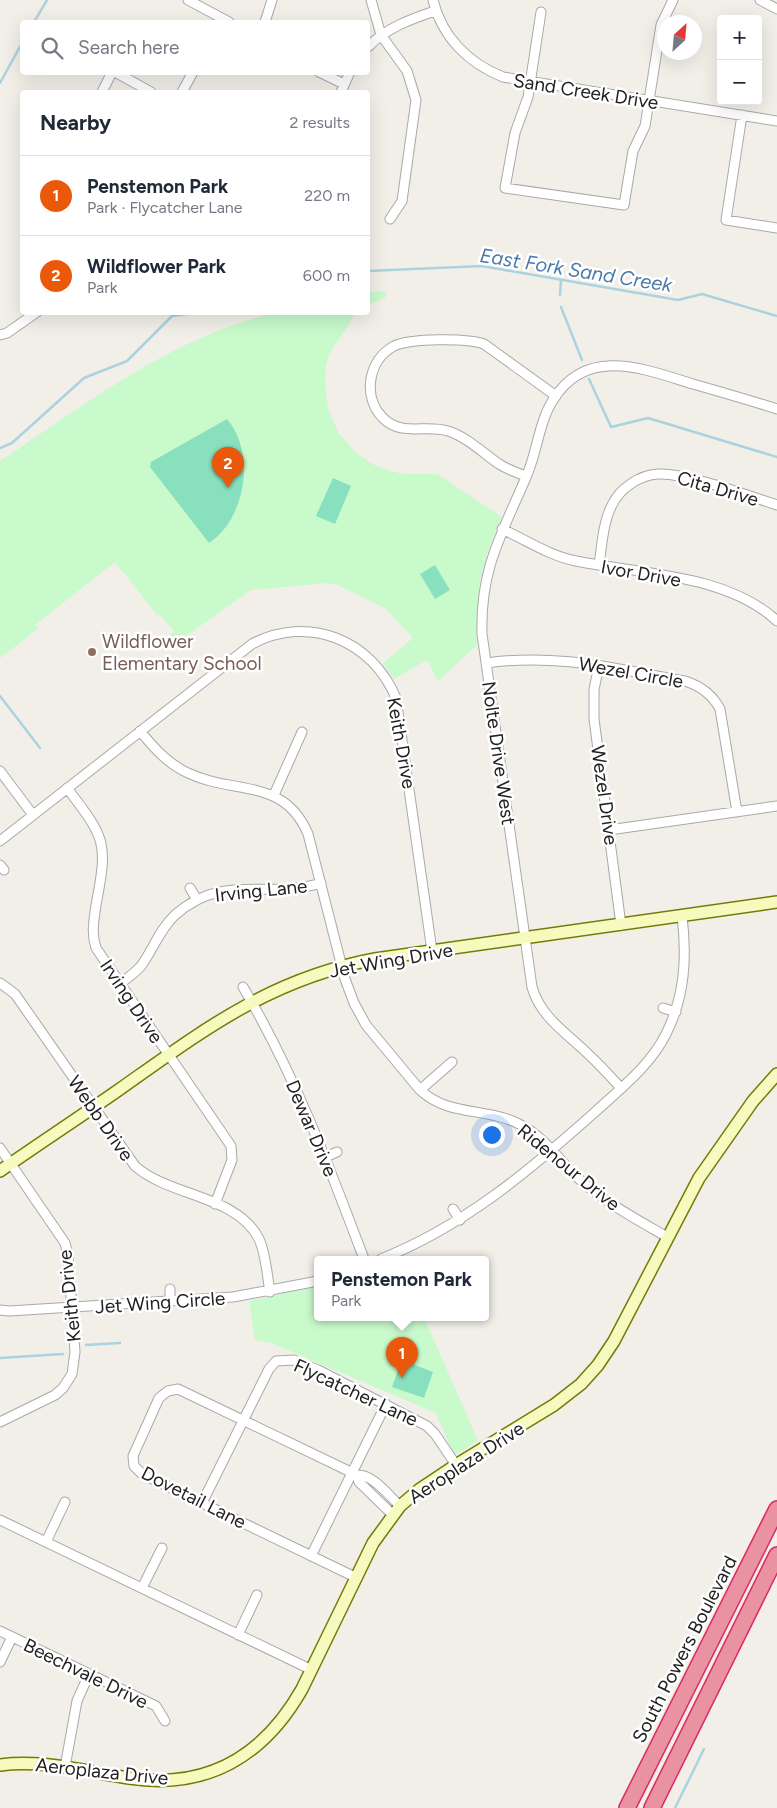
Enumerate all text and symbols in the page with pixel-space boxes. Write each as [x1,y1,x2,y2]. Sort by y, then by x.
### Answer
north arrow [657,15,702,60]
map controls [717,15,762,105]
button: + [717,15,762,60]
search box [20,20,370,75]
icon: search [38,34,66,62]
text: Search here [78,36,180,59]
button: − [717,60,762,105]
street label: Sand Creek Drive [512,69,660,114]
text: Nearby [40,110,111,135]
text: 2 results [290,113,350,132]
text: Penstemon Park [87,175,228,198]
text: 1 [53,186,59,205]
text: 220 m [304,186,350,205]
text: Park · Flycatcher Lane [87,198,243,217]
water label: East Fork Sand Creek [478,243,675,297]
text: Wildflower Park [87,255,226,278]
text: 2 [51,266,61,285]
text: 600 m [303,266,350,285]
text: Park [87,278,117,297]
pin: 2 [212,447,244,488]
street label: Cita Drive [675,466,761,511]
street label: Ivor Drive [599,555,683,592]
place label: Wildflower Elementary School [102,630,262,675]
marker: Wildflower Elementary School [86,646,98,658]
street label: Wezel Circle [577,652,685,693]
street label: Nolte Drive West [477,680,520,826]
street label: Keith Drive [382,695,421,791]
street label: Wezel Drive [586,744,623,846]
street label: Irving Lane [214,874,308,907]
street label: Jet Wing Drive [328,938,455,983]
street label: Irving Drive [95,955,168,1048]
street label: Webb Drive [63,1071,138,1165]
street label: Dewar Drive [281,1076,342,1180]
street label: Ridenour Drive [513,1119,625,1216]
your location [479,1122,505,1148]
street label: Keith Drive [53,1249,86,1343]
popup [314,1256,489,1321]
text: Penstemon Park [331,1268,472,1291]
street label: Jet Wing Circle [94,1286,226,1319]
text: Park [331,1291,361,1310]
pin: 1 [386,1337,418,1378]
street label: Flycatcher Lane [290,1354,422,1431]
street label: Aeroplaza Drive [404,1416,528,1508]
street label: Dovetail Lane [138,1461,250,1534]
street label: South Powers Boulevard [627,1552,742,1747]
street label: Beechvale Drive [20,1633,152,1714]
street label: Aeroplaza Drive [34,1753,169,1790]

